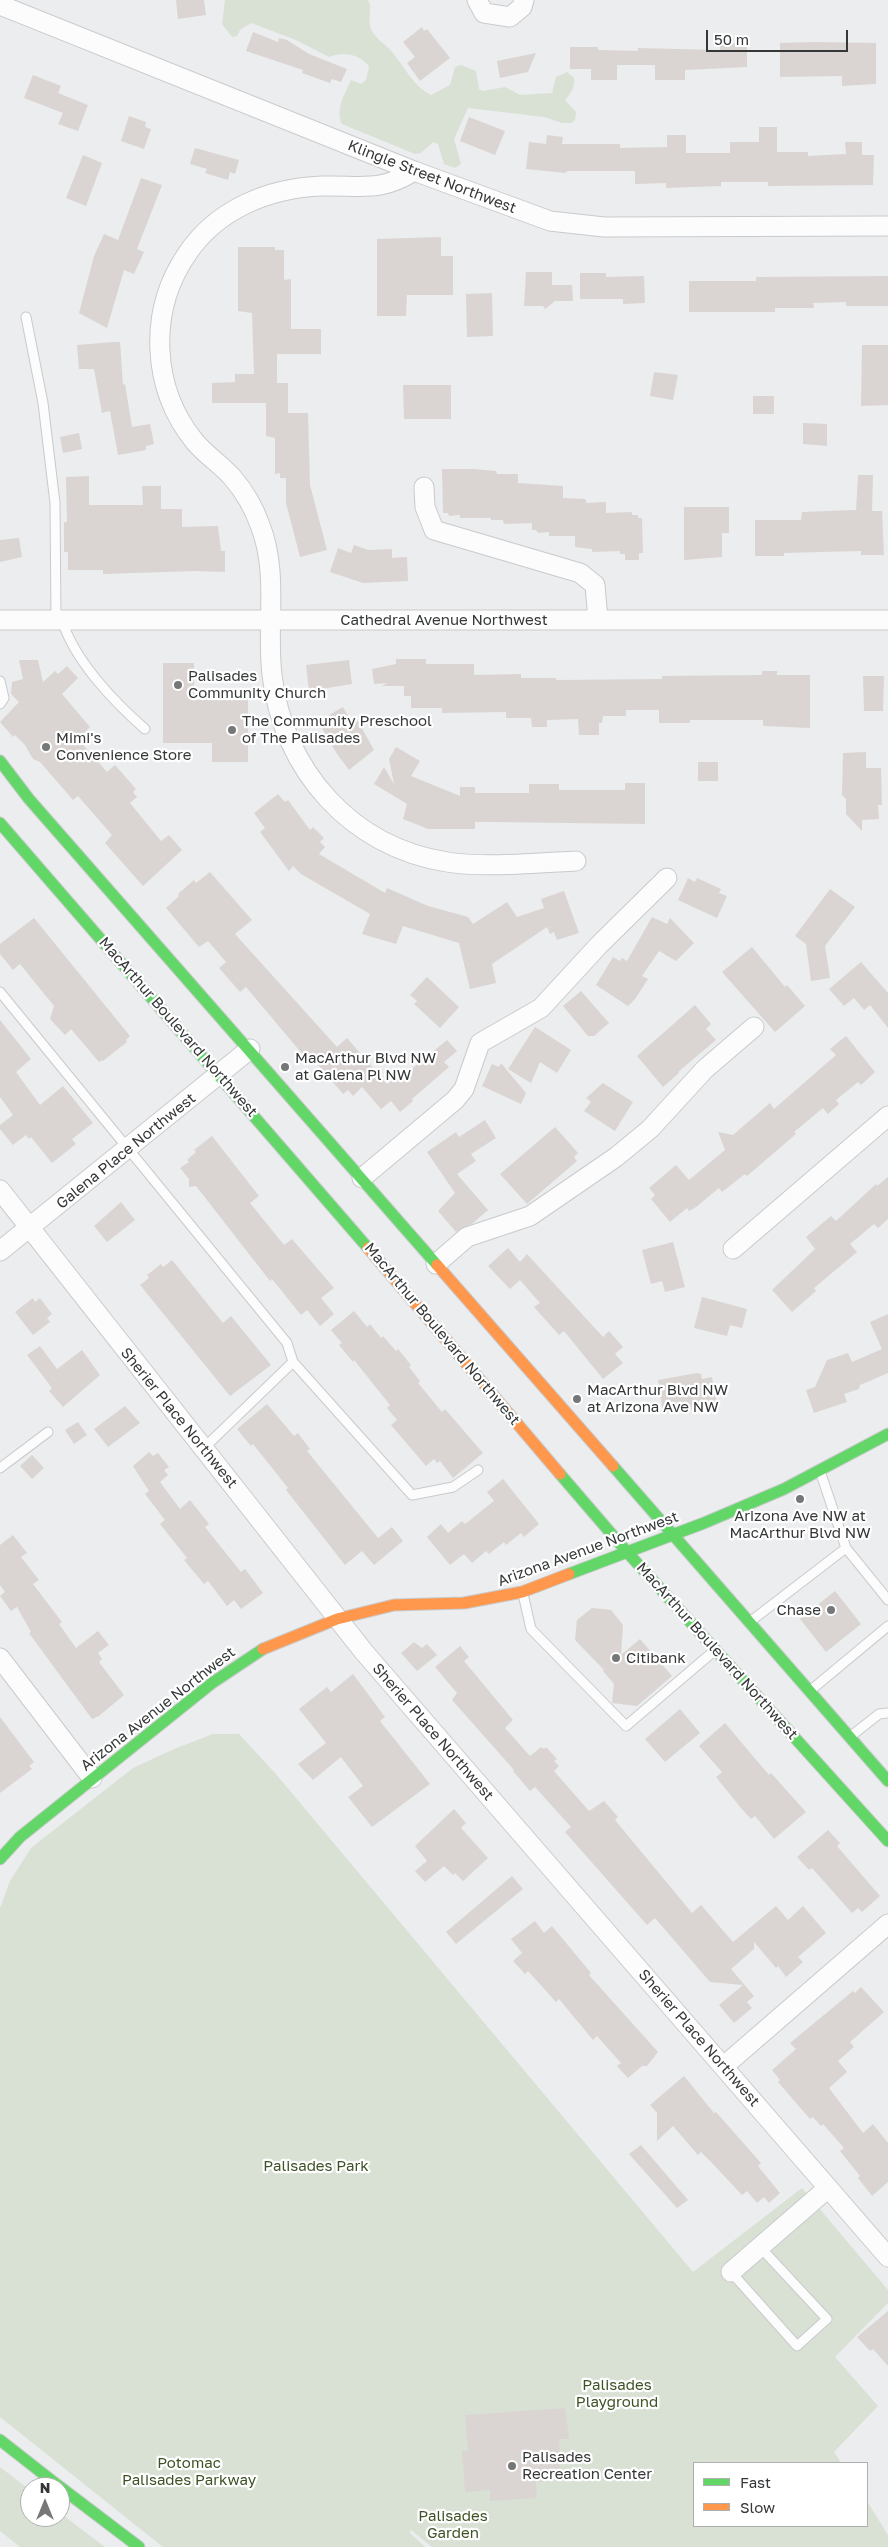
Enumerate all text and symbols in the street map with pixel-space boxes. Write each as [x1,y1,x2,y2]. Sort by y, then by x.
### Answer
scale bar [708,20,850,52]
text: 50 m [714,30,749,48]
street label: Klingle Street Northwest [345,137,519,217]
street label: Cathedral Avenue Northwest [340,611,548,629]
place label: Palisades Community Church [188,667,326,702]
marker: Palisades Community Church [172,679,184,691]
place label: The Community Preschool of The Palisades [242,712,432,747]
marker: The Community Preschool of The Palisades [226,724,238,736]
place label: Mimi's Convenience Store [56,729,191,764]
marker: Mimi's Convenience Store [40,741,52,753]
street label: MacArthur Boulevard Northwest [95,933,261,1121]
place label: MacArthur Blvd NW at Galena Pl NW [295,1049,436,1084]
marker: MacArthur Blvd NW at Galena Pl NW [279,1061,291,1073]
street label: Galena Place Northwest [53,1089,199,1213]
street label: MacArthur Boulevard Northwest [360,1239,524,1429]
street label: Sherier Place Northwest [117,1344,241,1492]
place label: MacArthur Blvd NW at Arizona Ave NW [587,1381,728,1416]
marker: MacArthur Blvd NW at Arizona Ave NW [571,1393,583,1405]
marker: Arizona Ave NW at MacArthur Blvd NW [794,1493,806,1505]
place label: Arizona Ave NW at MacArthur Blvd NW [729,1507,871,1542]
street label: Arizona Avenue Northwest [495,1508,681,1590]
street label: MacArthur Boulevard Northwest [633,1559,801,1743]
place label: Chase [776,1601,821,1619]
marker: Chase [825,1604,837,1616]
street label: Arizona Avenue Northwest [77,1643,239,1775]
place label: Citibank [626,1649,686,1667]
marker: Citibank [610,1652,622,1664]
street label: Sherier Place Northwest [369,1660,497,1804]
street label: Sherier Place Northwest [635,1966,763,2110]
park label: Palisades Park [263,2157,369,2175]
park label: Palisades Playground [576,2376,658,2411]
place label: Palisades Recreation Center [522,2448,652,2483]
park label: Potomac Palisades Parkway [122,2454,256,2489]
marker: Palisades Recreation Center [506,2460,518,2472]
legend [693,2462,868,2527]
text: Fast [740,2473,771,2491]
north arrow [20,2477,70,2527]
text: N [40,2479,50,2496]
text: Slow [740,2498,775,2516]
park label: Palisades Garden [418,2507,488,2542]

